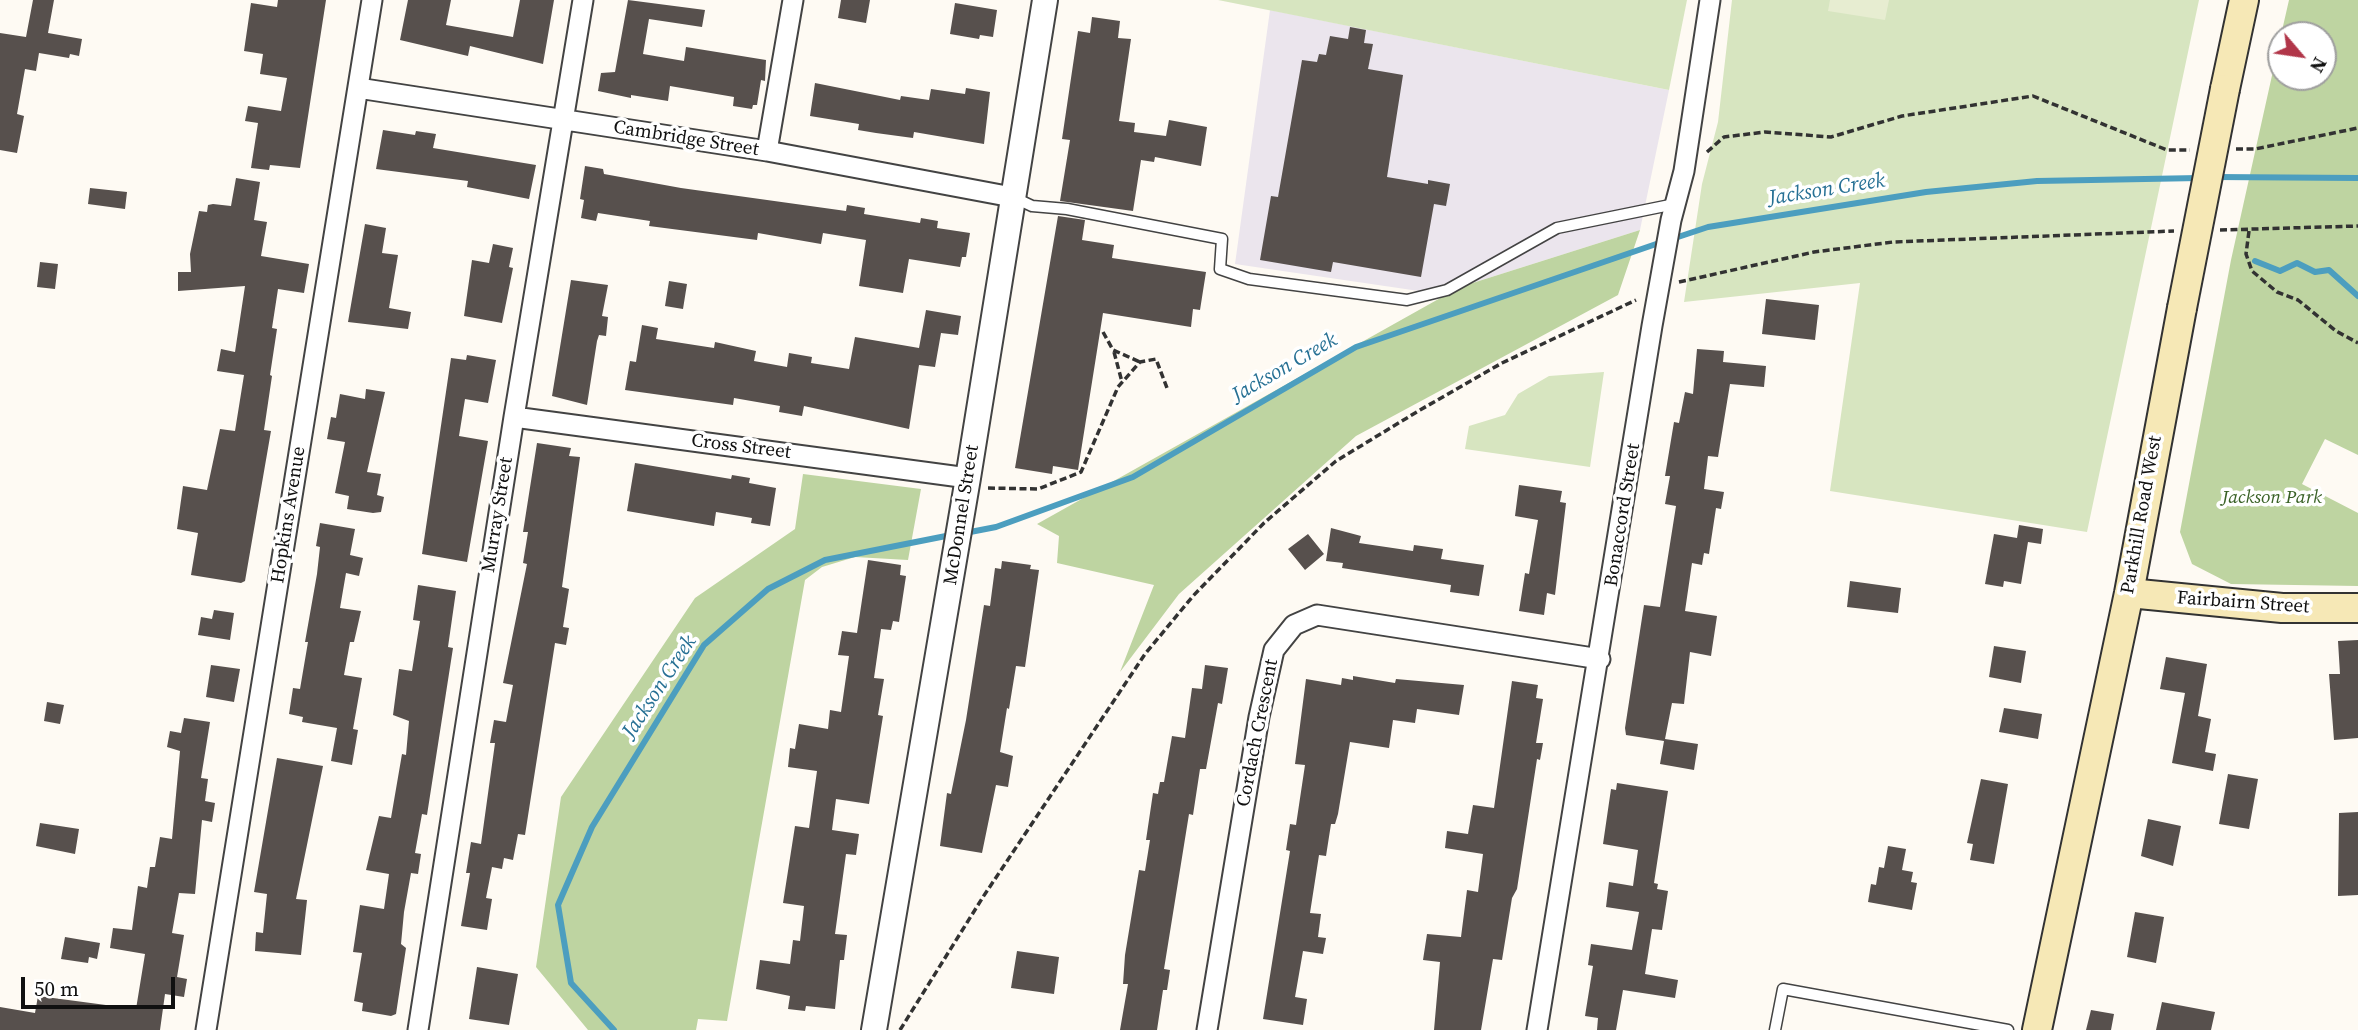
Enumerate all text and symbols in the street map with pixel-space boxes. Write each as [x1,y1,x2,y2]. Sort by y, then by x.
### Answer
north arrow [2267,21,2337,91]
text: N [2304,53,2333,78]
street label: Cambridge Street [612,116,760,162]
water label: Jackson Creek [1767,168,1887,212]
water label: Jackson Creek [1228,328,1342,408]
street label: Cross Street [690,430,792,464]
street label: Parkhill Road West [2117,434,2167,596]
street label: Bonaccord Street [1600,442,1646,588]
street label: McDonnel Street [940,443,984,587]
street label: Hopkins Avenue [267,445,311,585]
street label: Murray Street [478,456,518,574]
park label: Jackson Park [2222,487,2322,509]
street label: Fairbairn Street [2176,587,2310,619]
water label: Jackson Creek [618,631,702,743]
street label: Cordach Crescent [1233,657,1283,809]
scale bar [24,964,178,1008]
text: 50 m [34,974,79,1003]

